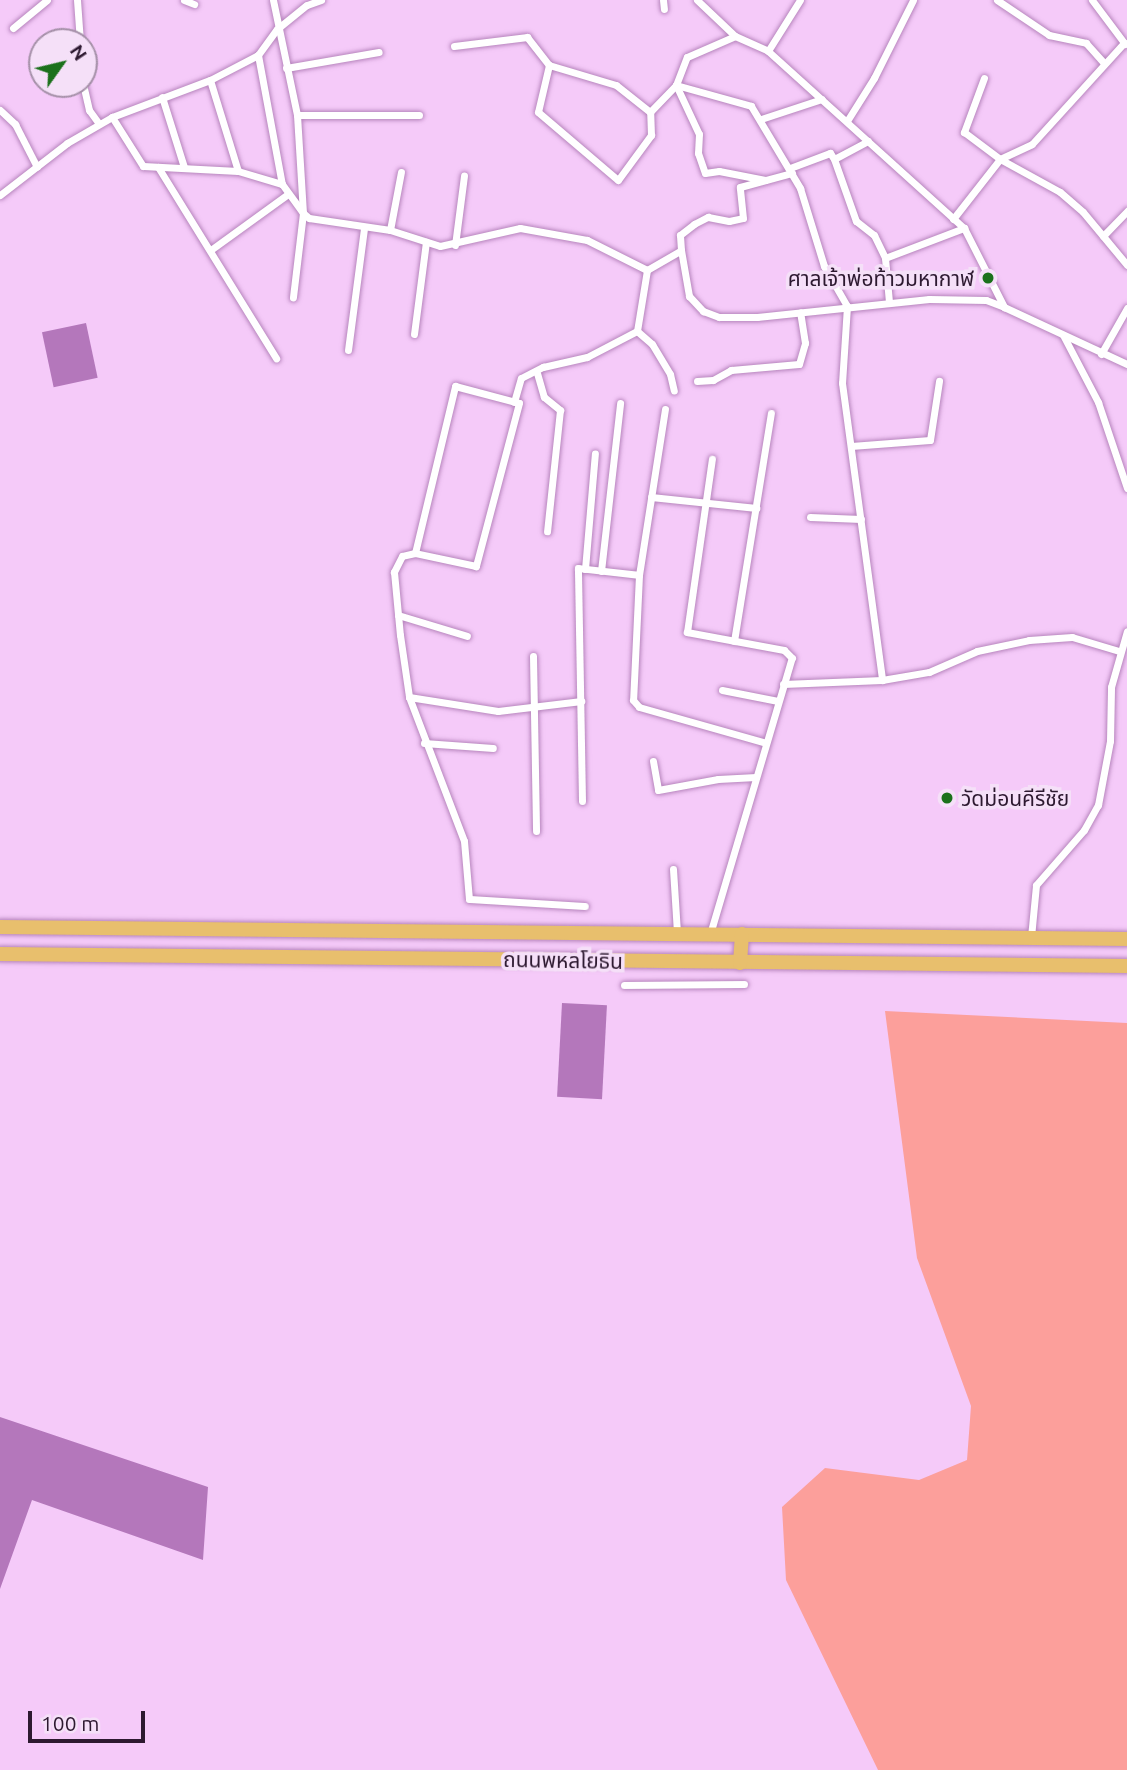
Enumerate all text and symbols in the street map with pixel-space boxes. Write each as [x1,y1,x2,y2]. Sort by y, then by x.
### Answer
north arrow [28,28,98,98]
text: N [66,40,92,64]
place label: ศาลเจ้าพ่อท้าวมหากาฬ [788,265,974,291]
marker: ศาลเจ้าพ่อท้าวมหากาฬ [980,270,996,286]
place label: วัดม่อนคีรีชัย [961,785,1069,811]
marker: วัดม่อนคีรีชัย [939,790,955,806]
street label: ถนนพหลโยธิน [503,946,623,974]
scale bar [32,1696,149,1740]
text: 100 m [41,1711,99,1735]

